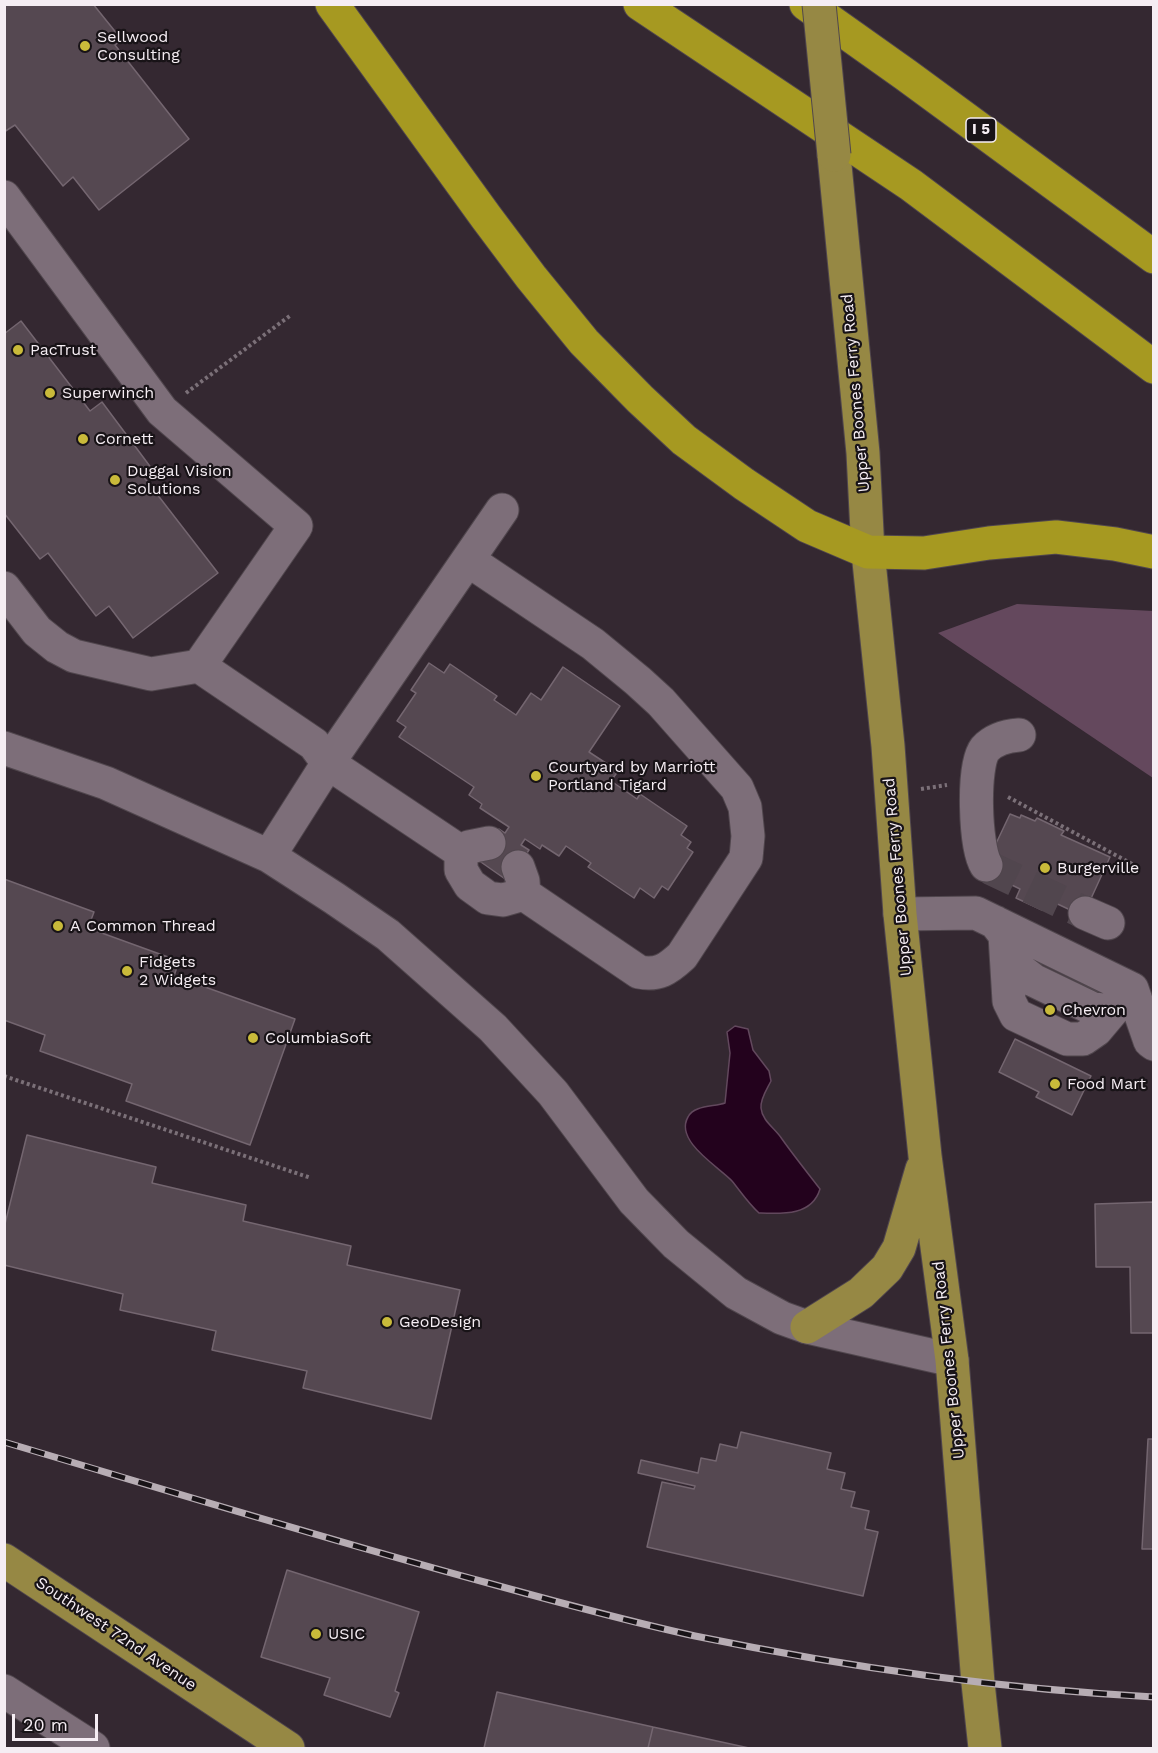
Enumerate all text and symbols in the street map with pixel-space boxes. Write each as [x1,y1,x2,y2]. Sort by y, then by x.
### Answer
place label: Sellwood Consulting [97,27,180,65]
marker: Sellwood Consulting [78,39,92,53]
road number: I 5 [966,118,996,142]
street label: Upper Boones Ferry Road [838,293,874,493]
place label: PacTrust [30,340,96,360]
marker: PacTrust [11,343,25,357]
place label: Superwinch [62,383,154,403]
marker: Superwinch [43,386,57,400]
place label: Cornett [95,429,153,449]
marker: Cornett [76,432,90,446]
place label: Duggal Vision Solutions [127,461,232,499]
marker: Duggal Vision Solutions [108,473,122,487]
place label: Courtyard by Marriott Portland Tigard [548,757,715,795]
marker: Courtyard by Marriott Portland Tigard [529,769,543,783]
street label: Upper Boones Ferry Road [880,777,916,977]
place label: Burgerville [1057,858,1139,878]
marker: Burgerville [1038,861,1052,875]
place label: A Common Thread [70,916,216,936]
marker: A Common Thread [51,919,65,933]
place label: Fidgets 2 Widgets [139,952,216,990]
marker: Fidgets 2 Widgets [120,964,134,978]
place label: Chevron [1062,1000,1126,1020]
marker: Chevron [1043,1003,1057,1017]
place label: ColumbiaSoft [265,1028,371,1048]
marker: ColumbiaSoft [246,1031,260,1045]
place label: Food Mart [1067,1074,1146,1094]
marker: Food Mart [1048,1077,1062,1091]
street label: Upper Boones Ferry Road [929,1260,969,1460]
place label: GeoDesign [399,1312,481,1332]
marker: GeoDesign [380,1315,394,1329]
street label: Southwest 72nd Avenue [32,1573,200,1695]
place label: USIC [328,1624,365,1644]
marker: USIC [309,1627,323,1641]
scale bar [15,1702,100,1740]
text: 20 m [23,1714,68,1735]

